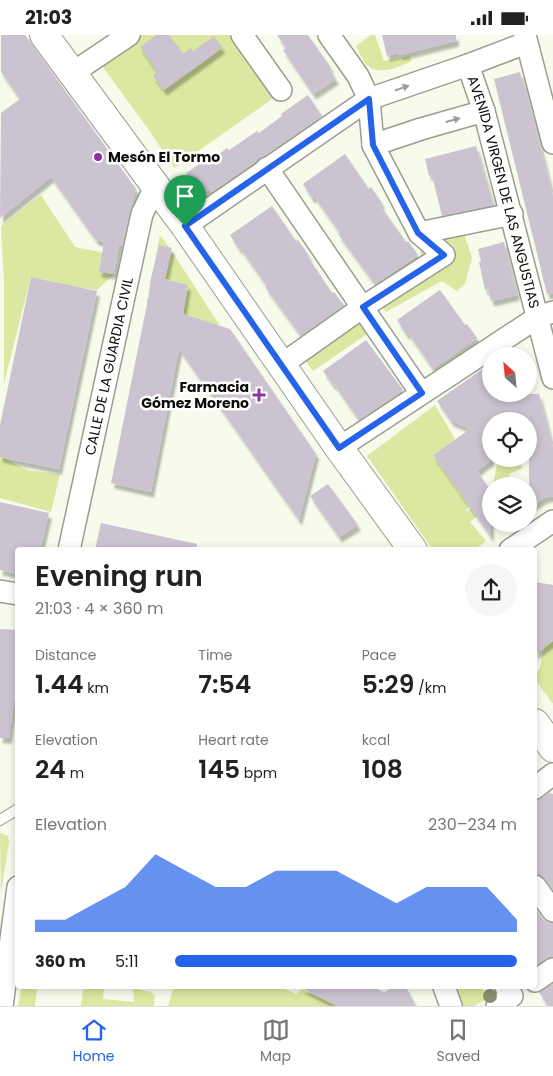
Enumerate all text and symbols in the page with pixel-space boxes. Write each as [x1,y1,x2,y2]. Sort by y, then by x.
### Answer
text: 21:03 [25,4,72,31]
street label: AVENIDA VIRGEN DE LAS ANGUSTIAS [462,73,545,311]
one-way arrow [395,83,410,91]
one-way arrow [446,116,461,124]
place label: Mesón El Tormo [108,147,220,167]
marker: Mesón El Tormo [92,151,104,163]
pin [164,175,206,226]
icon: arrive [171,182,199,210]
street label: CALLE DE LA GUARDIA CIVIL [80,275,138,457]
north arrow [482,347,538,403]
map controls [482,347,537,532]
place label: Farmacia Gómez Moreno [141,377,249,413]
marker: Farmacia Gómez Moreno [253,389,265,401]
button: locate [482,412,537,467]
button: layers [482,477,537,532]
text: Evening run [35,557,203,596]
button: share [465,564,517,616]
text: 21:03 · 4 × 360 m [35,597,163,620]
text: Distance [35,645,96,665]
text: Time [198,645,232,665]
text: Pace [362,645,396,665]
text: 1.44 [35,667,84,702]
text: 7:54 [198,667,251,702]
text: 5:29 [362,667,414,702]
text: km [84,678,109,698]
text: /km [414,678,446,698]
text: Elevation [35,730,98,750]
text: Heart rate [198,730,269,750]
text: kcal [362,730,390,750]
text: 24 [35,752,66,787]
text: 145 [198,752,240,787]
text: 108 [362,752,403,787]
text: m [66,763,84,783]
text: bpm [240,763,277,783]
text: Elevation [35,813,107,836]
text: 230–234 m [428,813,517,836]
text: 360 m [35,950,86,973]
text: 5:11 [115,950,139,973]
tab: Home [73,1016,115,1067]
tab: Map [260,1016,291,1067]
tab: Saved [437,1016,480,1067]

